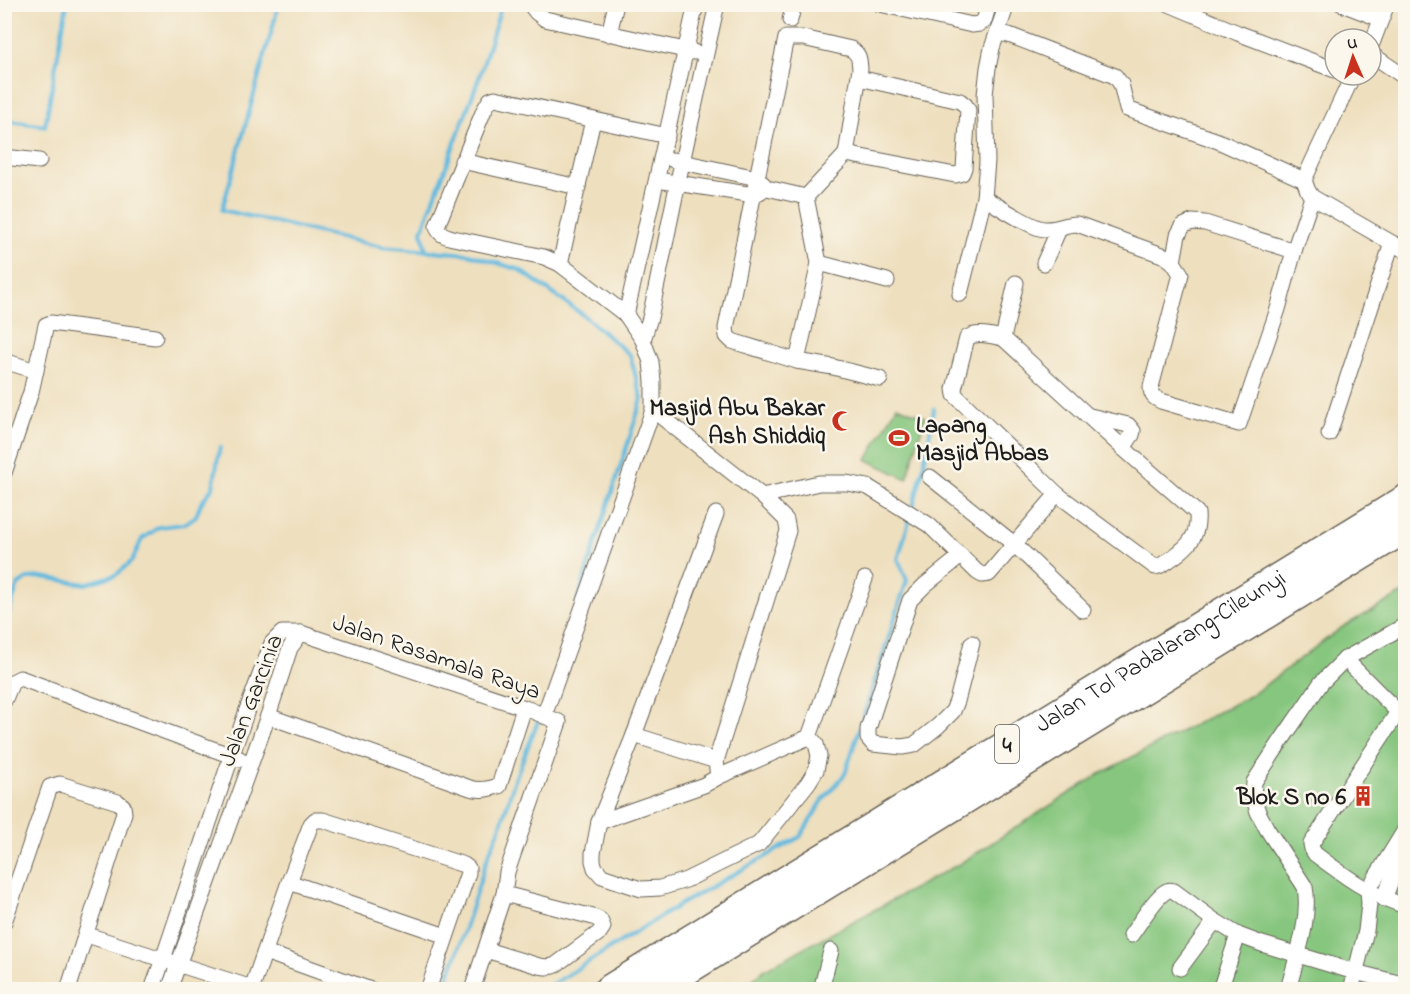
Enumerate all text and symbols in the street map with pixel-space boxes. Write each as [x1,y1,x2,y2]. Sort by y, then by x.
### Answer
north arrow [1323,27,1383,87]
text: U [1347,32,1358,56]
place label: Masjid Abu Bakar Ash Shiddiq [650,392,826,455]
mosque icon: Masjid Abu Bakar Ash Shiddiq [830,409,854,433]
place label: Lapang Masjid Abbas [916,409,1049,472]
sports icon: Lapang Masjid Abbas [887,426,911,450]
street label: Jalan Tol Padalarang–Cileunyi [1029,562,1293,743]
street label: Jalan Rasamala Raya [327,606,545,711]
street label: Jalan Garcinia [211,630,294,772]
road number: 4 [995,725,1019,763]
place label: Blok S no 6 [1236,781,1346,816]
building icon: Blok S no 6 [1351,784,1375,808]

